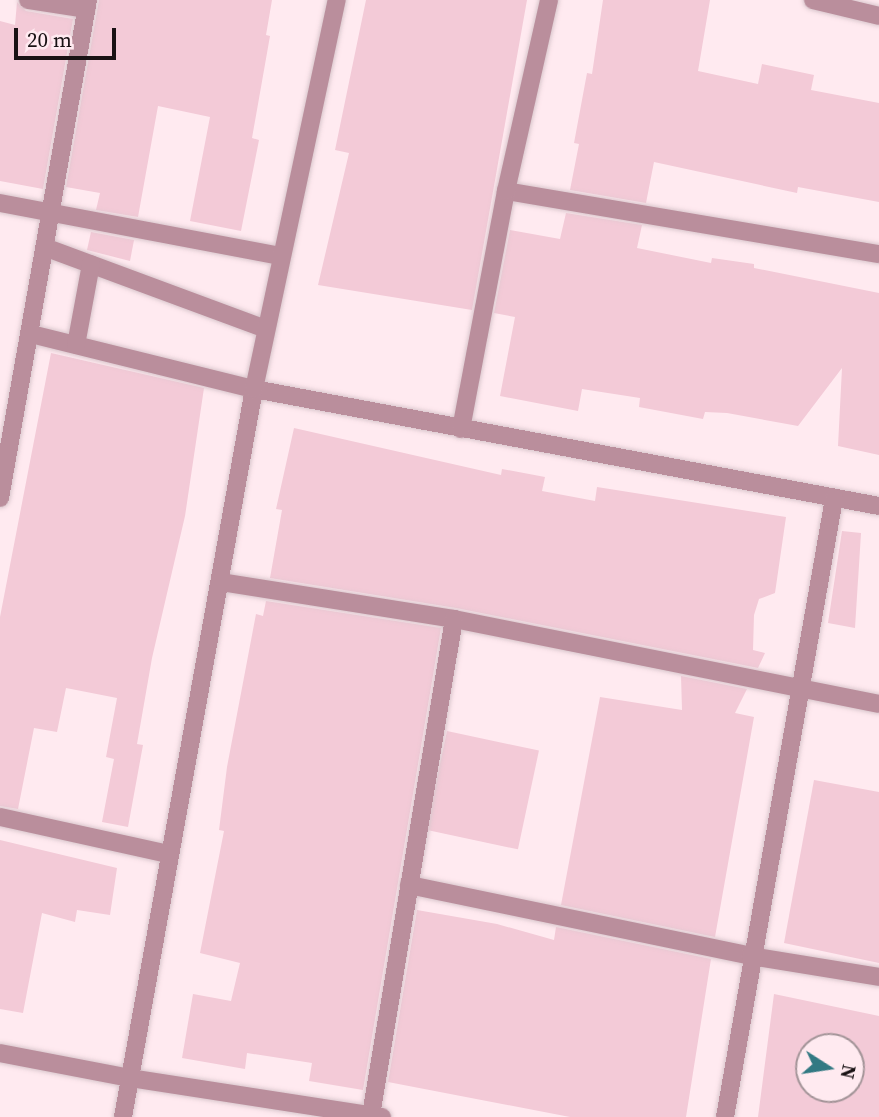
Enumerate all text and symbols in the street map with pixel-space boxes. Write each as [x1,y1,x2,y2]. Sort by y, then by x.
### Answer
scale bar [18,14,119,58]
text: 20 m [27,25,72,54]
north arrow [795,1033,865,1103]
text: N [834,1062,863,1081]

